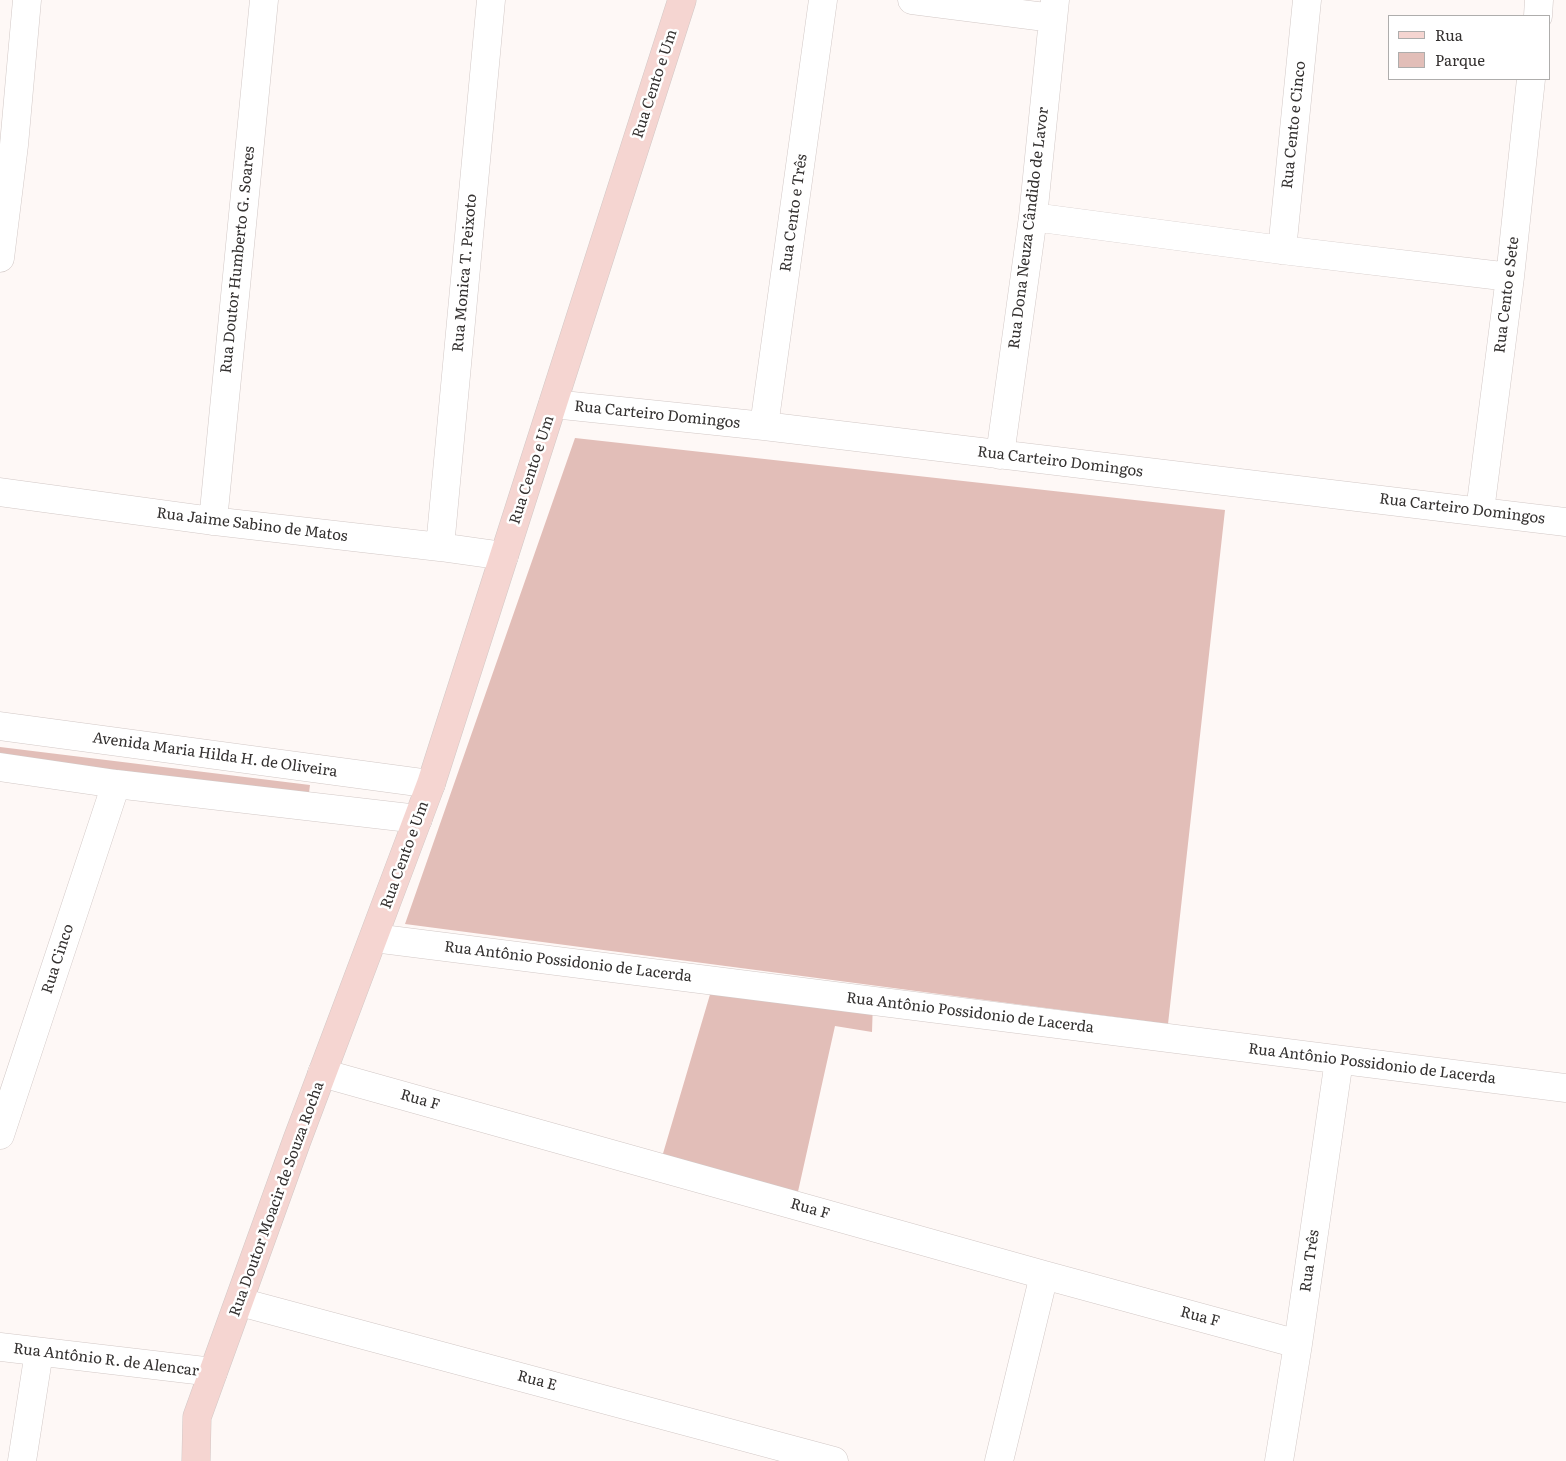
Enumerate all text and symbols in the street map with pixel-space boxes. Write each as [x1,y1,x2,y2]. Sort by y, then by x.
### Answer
legend [1388,15,1551,80]
text: Rua [1435,23,1463,46]
street label: Rua Cento e Um [629,27,681,141]
text: Parque [1435,48,1485,71]
street label: Rua Cento e Cinco [1278,60,1310,190]
street label: Rua Dona Neuza Cândido de Lavor [1005,106,1053,350]
street label: Rua Doutor Humberto G. Soares [217,145,259,375]
street label: Rua Cento e Três [777,153,811,273]
street label: Rua Monica T. Peixoto [449,193,481,353]
street label: Rua Cento e Sete [1491,236,1523,354]
street label: Rua Carteiro Domingos [573,397,741,433]
street label: Rua Cento e Um [506,413,558,527]
street label: Rua Carteiro Domingos [976,443,1144,481]
street label: Rua Carteiro Domingos [1378,490,1546,528]
street label: Rua Jaime Sabino de Matos [155,504,349,546]
street label: Avenida Maria Hilda H. de Oliveira [91,729,339,781]
street label: Rua Cento e Um [377,799,433,911]
street label: Rua Cinco [38,922,78,996]
street label: Rua Antônio Possidonio de Lacerda [443,938,693,986]
street label: Rua Antônio Possidonio de Lacerda [845,989,1095,1037]
street label: Rua Antônio Possidonio de Lacerda [1247,1040,1497,1088]
street label: Rua Doutor Moacir de Souza Rocha [226,1079,328,1319]
street label: Rua F [398,1086,442,1114]
street label: Rua F [788,1195,832,1223]
street label: Rua Três [1297,1229,1323,1293]
street label: Rua F [1178,1303,1222,1331]
street label: Rua Antônio R. de Alencar [12,1340,200,1380]
street label: Rua E [515,1367,559,1395]

